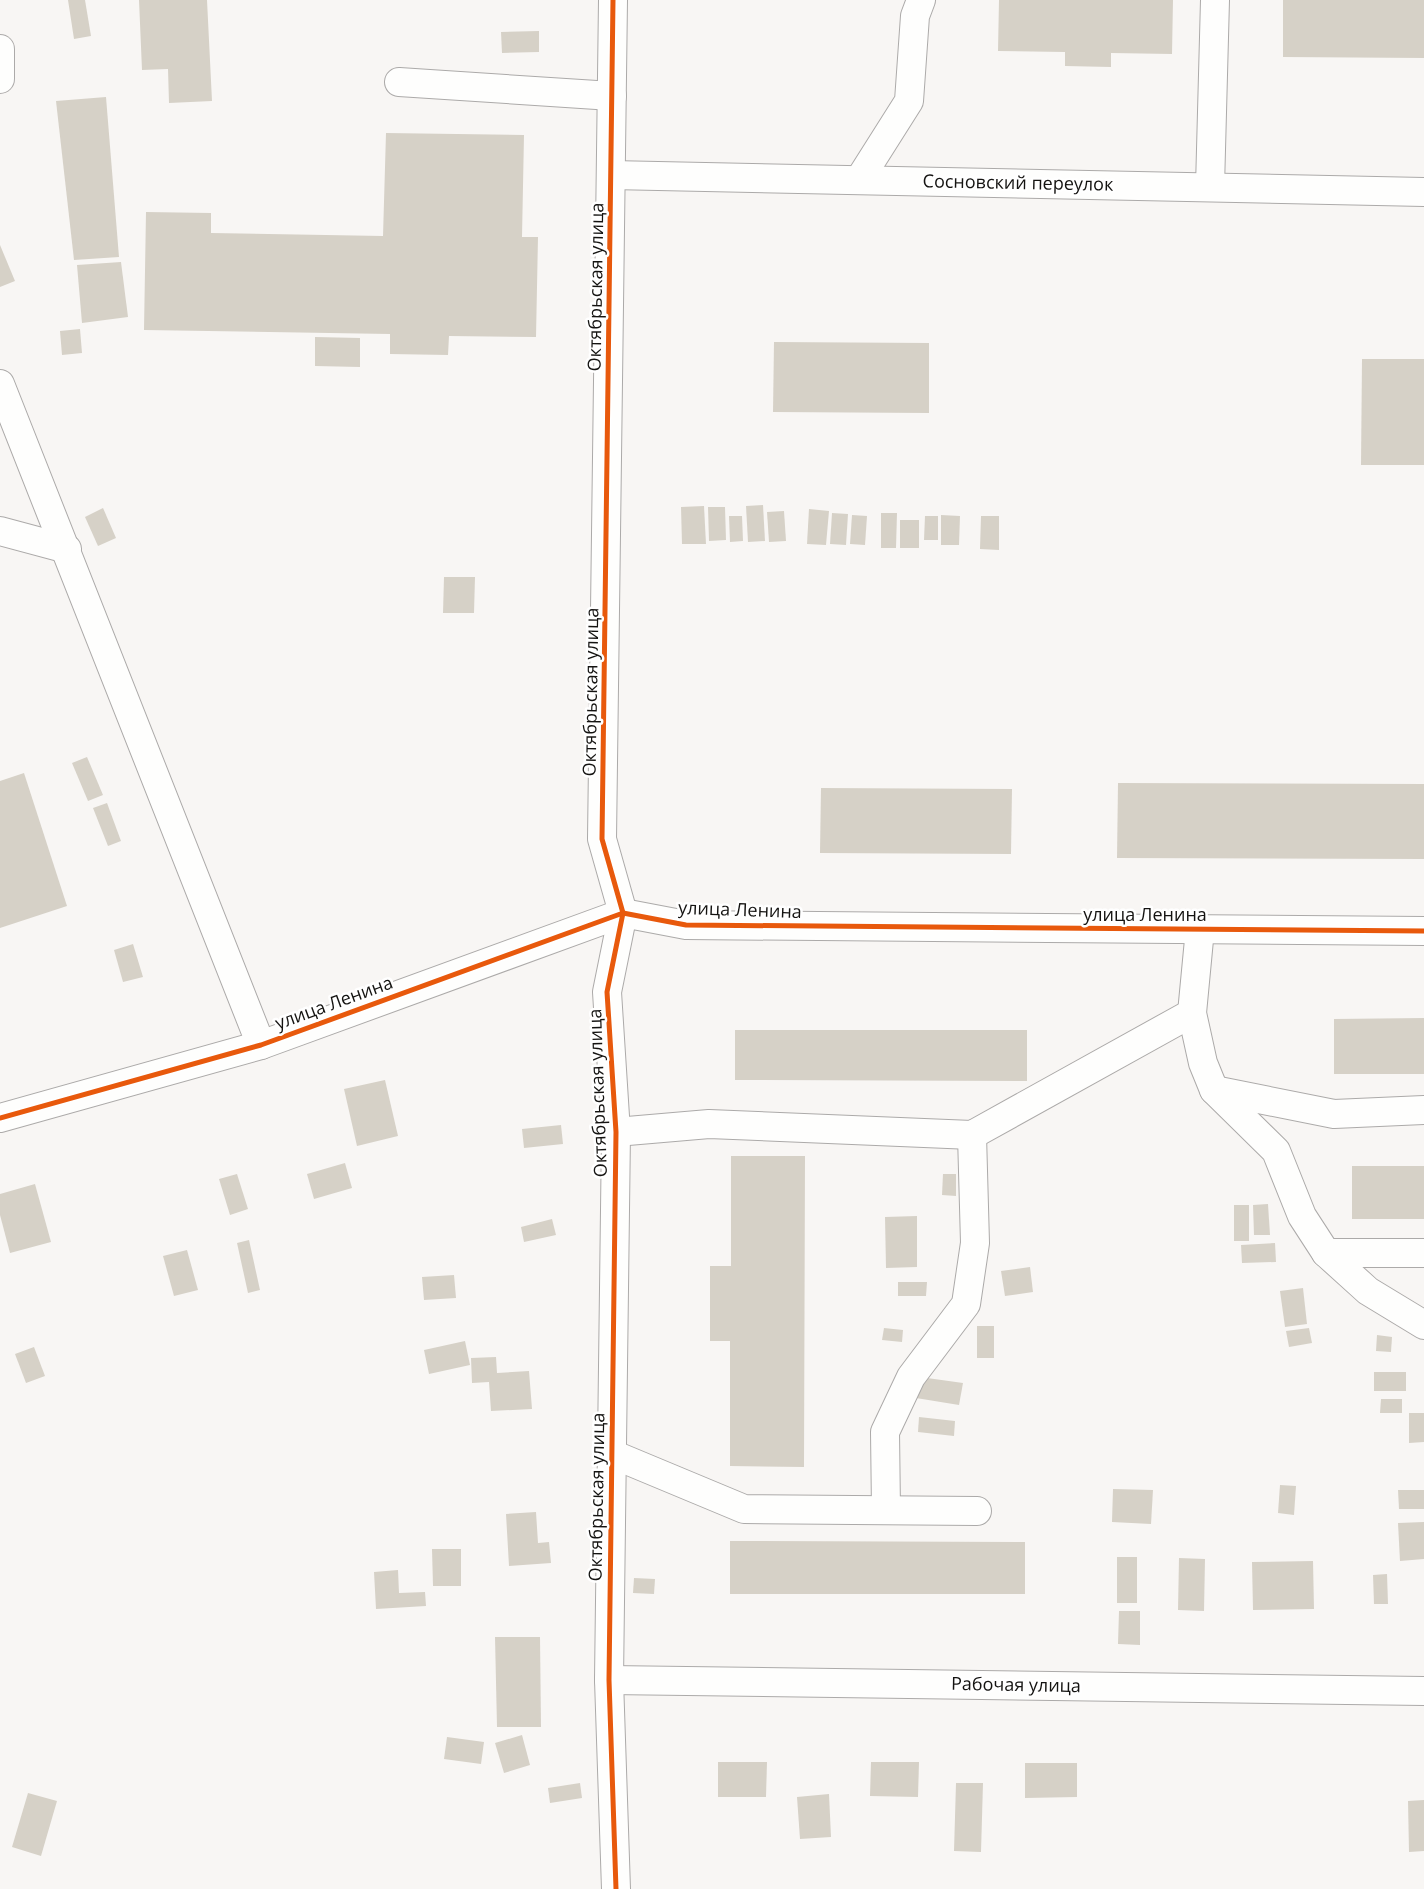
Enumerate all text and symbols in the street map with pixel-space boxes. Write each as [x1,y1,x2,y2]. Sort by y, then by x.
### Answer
street label: Сосновский переулок [922,168,1114,196]
street label: Октябрьская улица [582,202,608,372]
street label: Октябрьская улица [577,607,603,777]
street label: улица Ленина [678,895,802,923]
street label: улица Ленина [1083,902,1207,926]
street label: улица Ленина [271,970,396,1034]
street label: Октябрьская улица [582,1008,612,1178]
street label: Октябрьская улица [583,1412,609,1582]
street label: Рабочая улица [951,1671,1081,1697]

